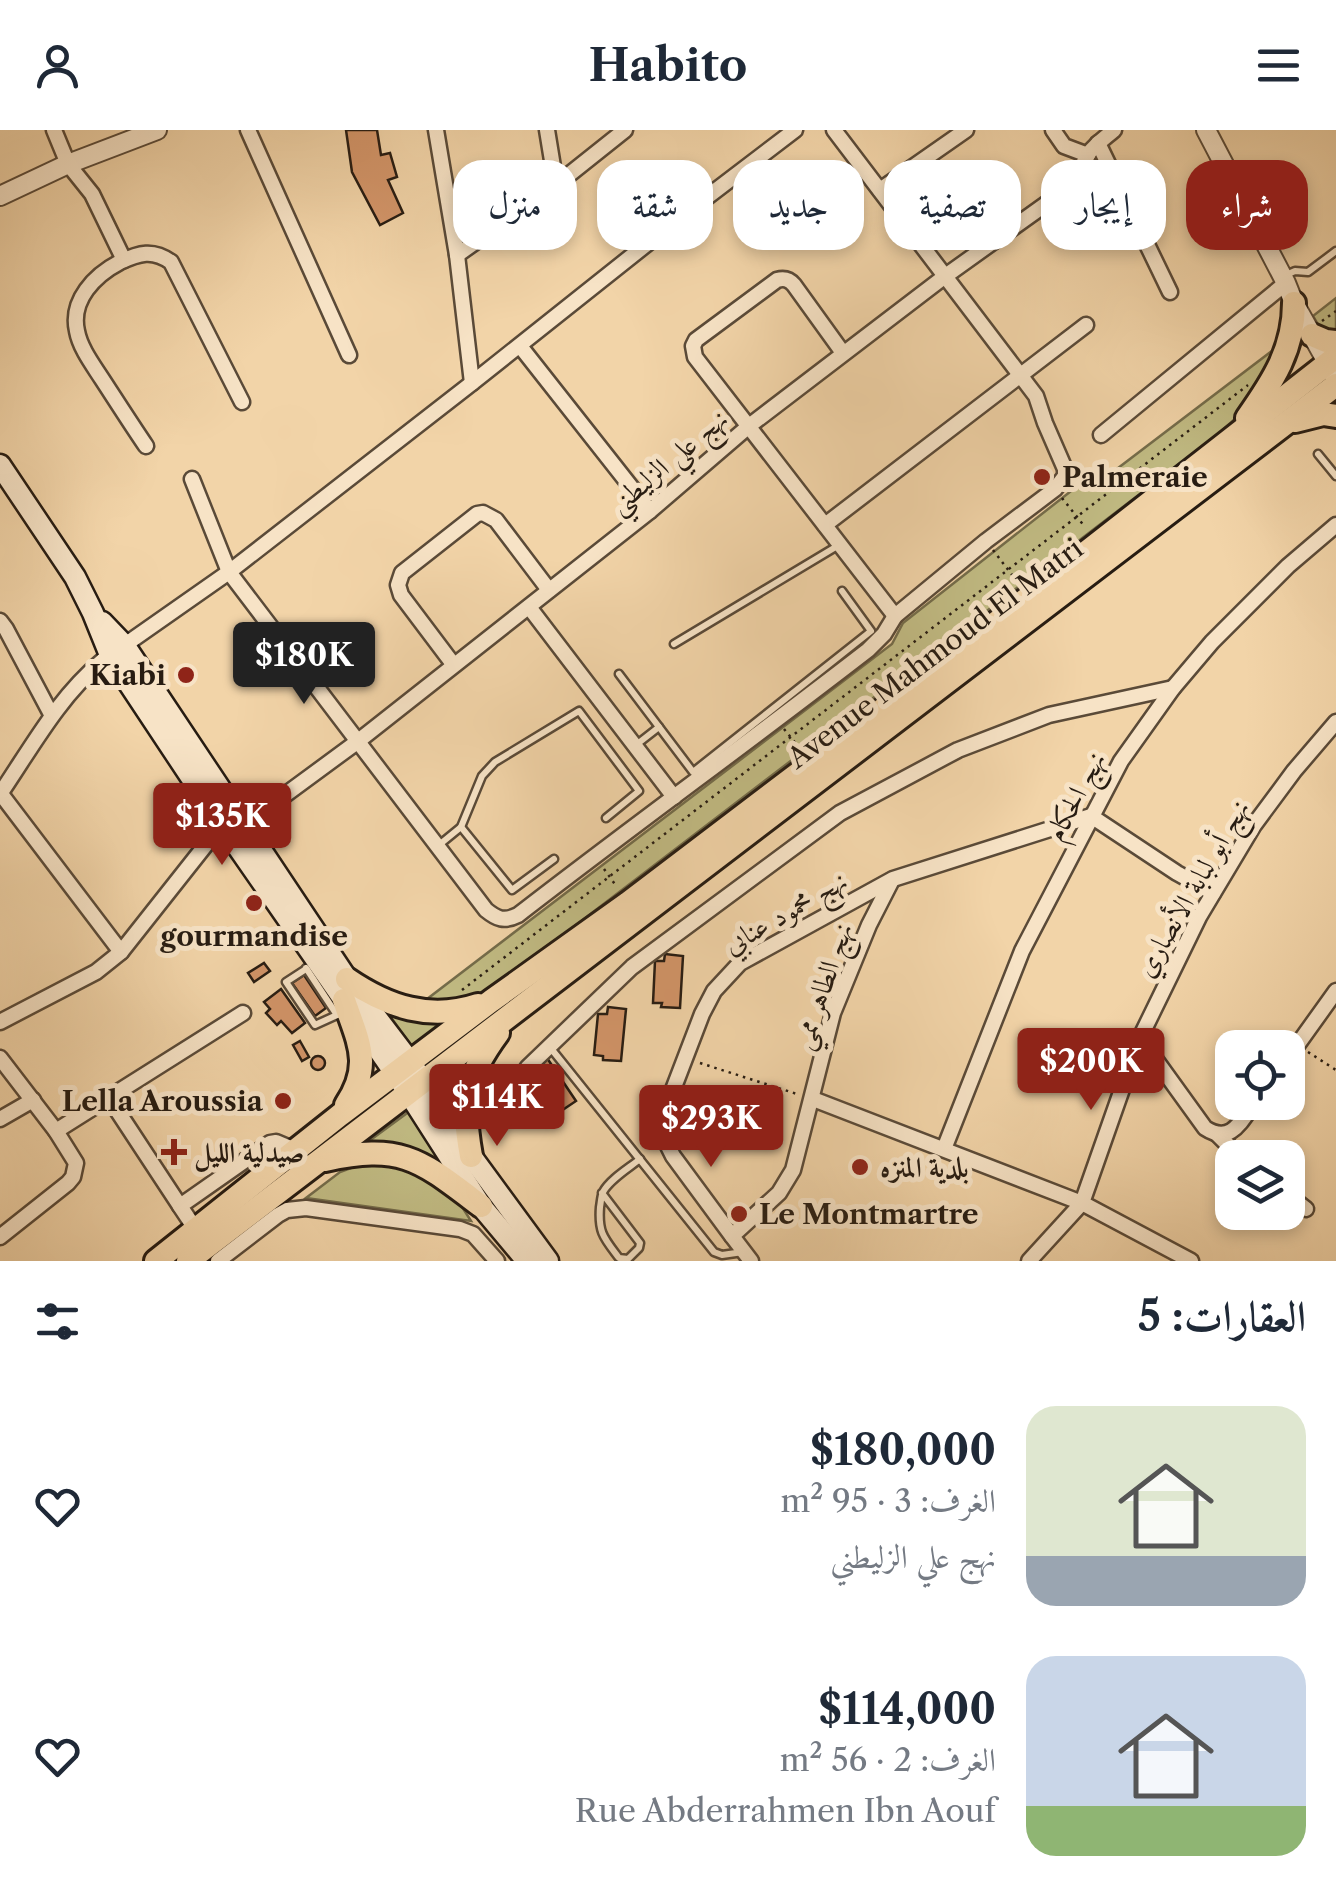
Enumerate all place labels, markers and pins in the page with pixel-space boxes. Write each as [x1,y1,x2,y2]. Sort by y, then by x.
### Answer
place label: Palmeraie [1062,460,1208,494]
marker: Palmeraie [1031,466,1053,488]
pin: $180K [234,622,374,707]
place label: Kiabi [89,658,166,692]
marker: Kiabi [175,664,197,686]
pin: $135K [152,783,292,868]
marker: gourmandise [243,892,265,914]
place label: gourmandise [159,919,348,953]
pin: $200K [1021,1028,1161,1113]
pin: $114K [427,1064,567,1149]
place label: Lella Aroussia [62,1084,264,1118]
pin: $293K [641,1085,781,1170]
marker: Lella Aroussia [272,1090,294,1112]
place label: صيدلية الليل [194,1135,304,1172]
marker: صيدلية الليل [163,1141,185,1163]
place label: بلدية المنزه [880,1150,969,1185]
marker: بلدية المنزه [849,1156,871,1178]
place label: Le Montmartre [759,1197,979,1231]
marker: Le Montmartre [728,1203,750,1225]

